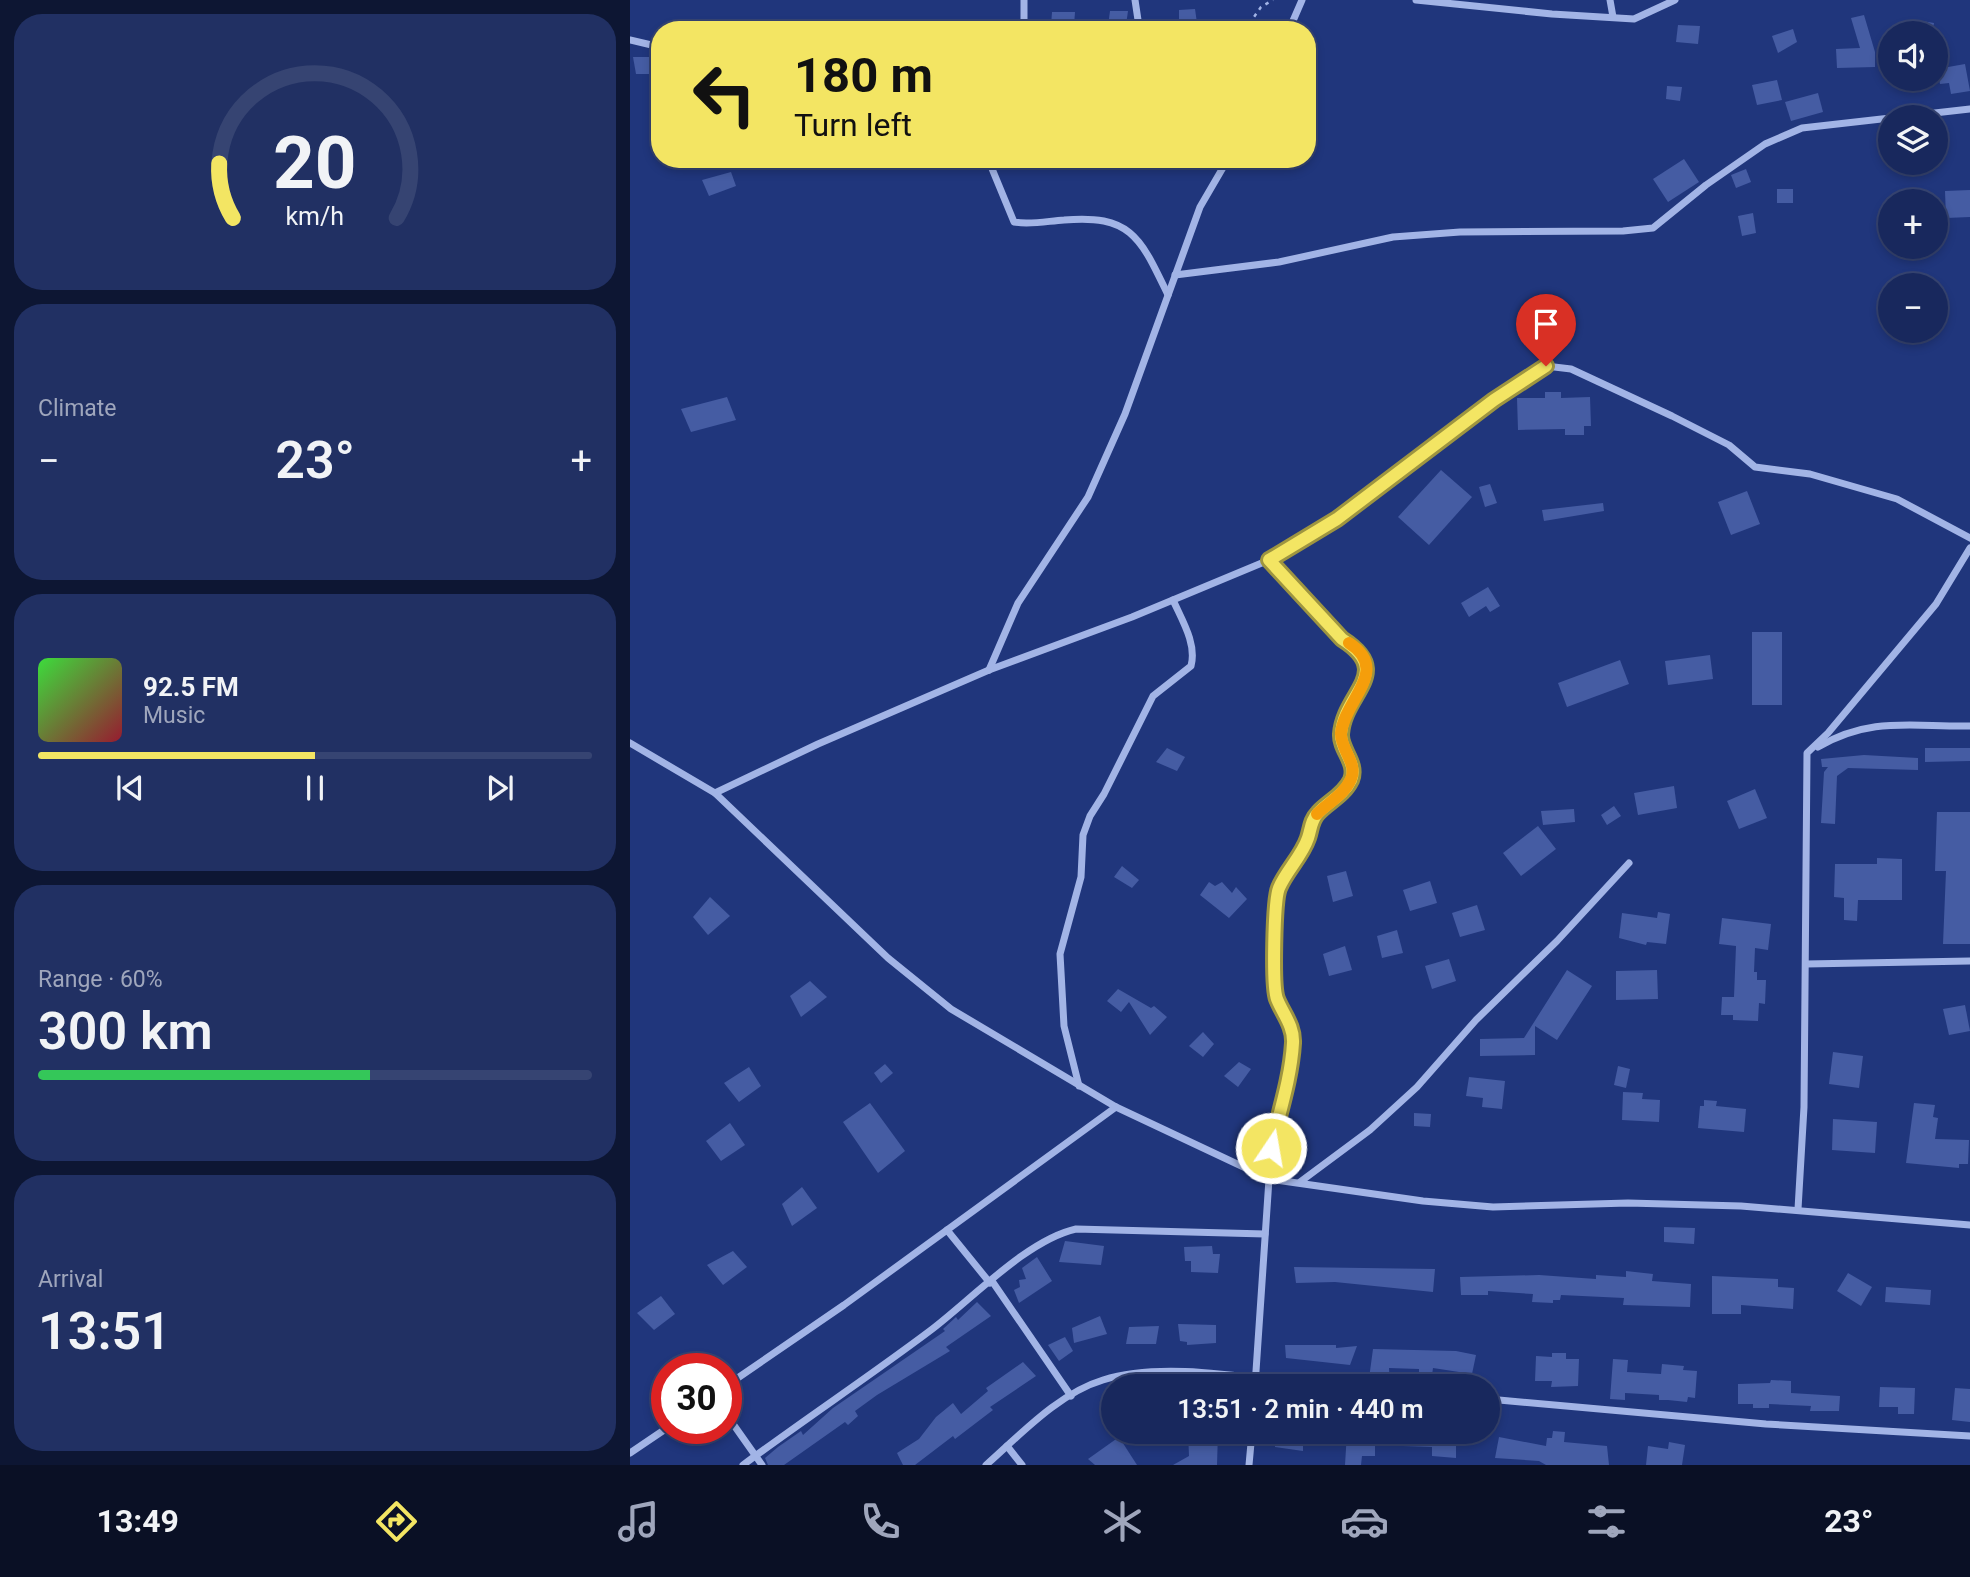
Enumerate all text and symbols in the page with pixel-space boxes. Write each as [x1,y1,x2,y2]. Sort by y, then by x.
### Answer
map controls [1878,21,1948,343]
button: sound [1878,21,1948,91]
text: 180 m [794,47,933,104]
icon: left [679,49,770,140]
button: layers [1878,105,1948,175]
text: Turn left [794,106,912,144]
text: 20 [273,120,357,206]
button: + [1878,189,1948,259]
text: km/h [286,202,344,231]
button: − [1878,273,1948,343]
pin [1516,294,1576,366]
icon: arrive [1527,305,1565,343]
text: Climate [38,395,117,422]
text: 23° [275,430,355,491]
text: − [38,439,60,483]
text: + [570,439,592,483]
text: 92.5 FM [143,672,239,702]
text: Music [143,702,205,729]
icon: previous [111,769,149,807]
icon: pause [296,769,334,807]
icon: next [481,769,519,807]
text: Range · 60% [38,966,163,993]
text: 300 km [38,1001,213,1062]
position arrow [1234,1111,1308,1185]
text: Arrival [38,1266,103,1293]
text: 13:51 [38,1301,171,1362]
speed limit sign: 30 [651,1353,742,1444]
text: 13:51 · 2 min · 440 m [1177,1394,1424,1424]
icon: directions [372,1497,421,1546]
icon: music [614,1497,663,1546]
icon: phone [856,1497,905,1546]
icon: climate [1098,1497,1147,1546]
icon: car [1340,1497,1389,1546]
icon: filters [1582,1497,1631,1546]
text: 13:49 [97,1502,179,1540]
text: 23° [1824,1502,1873,1540]

